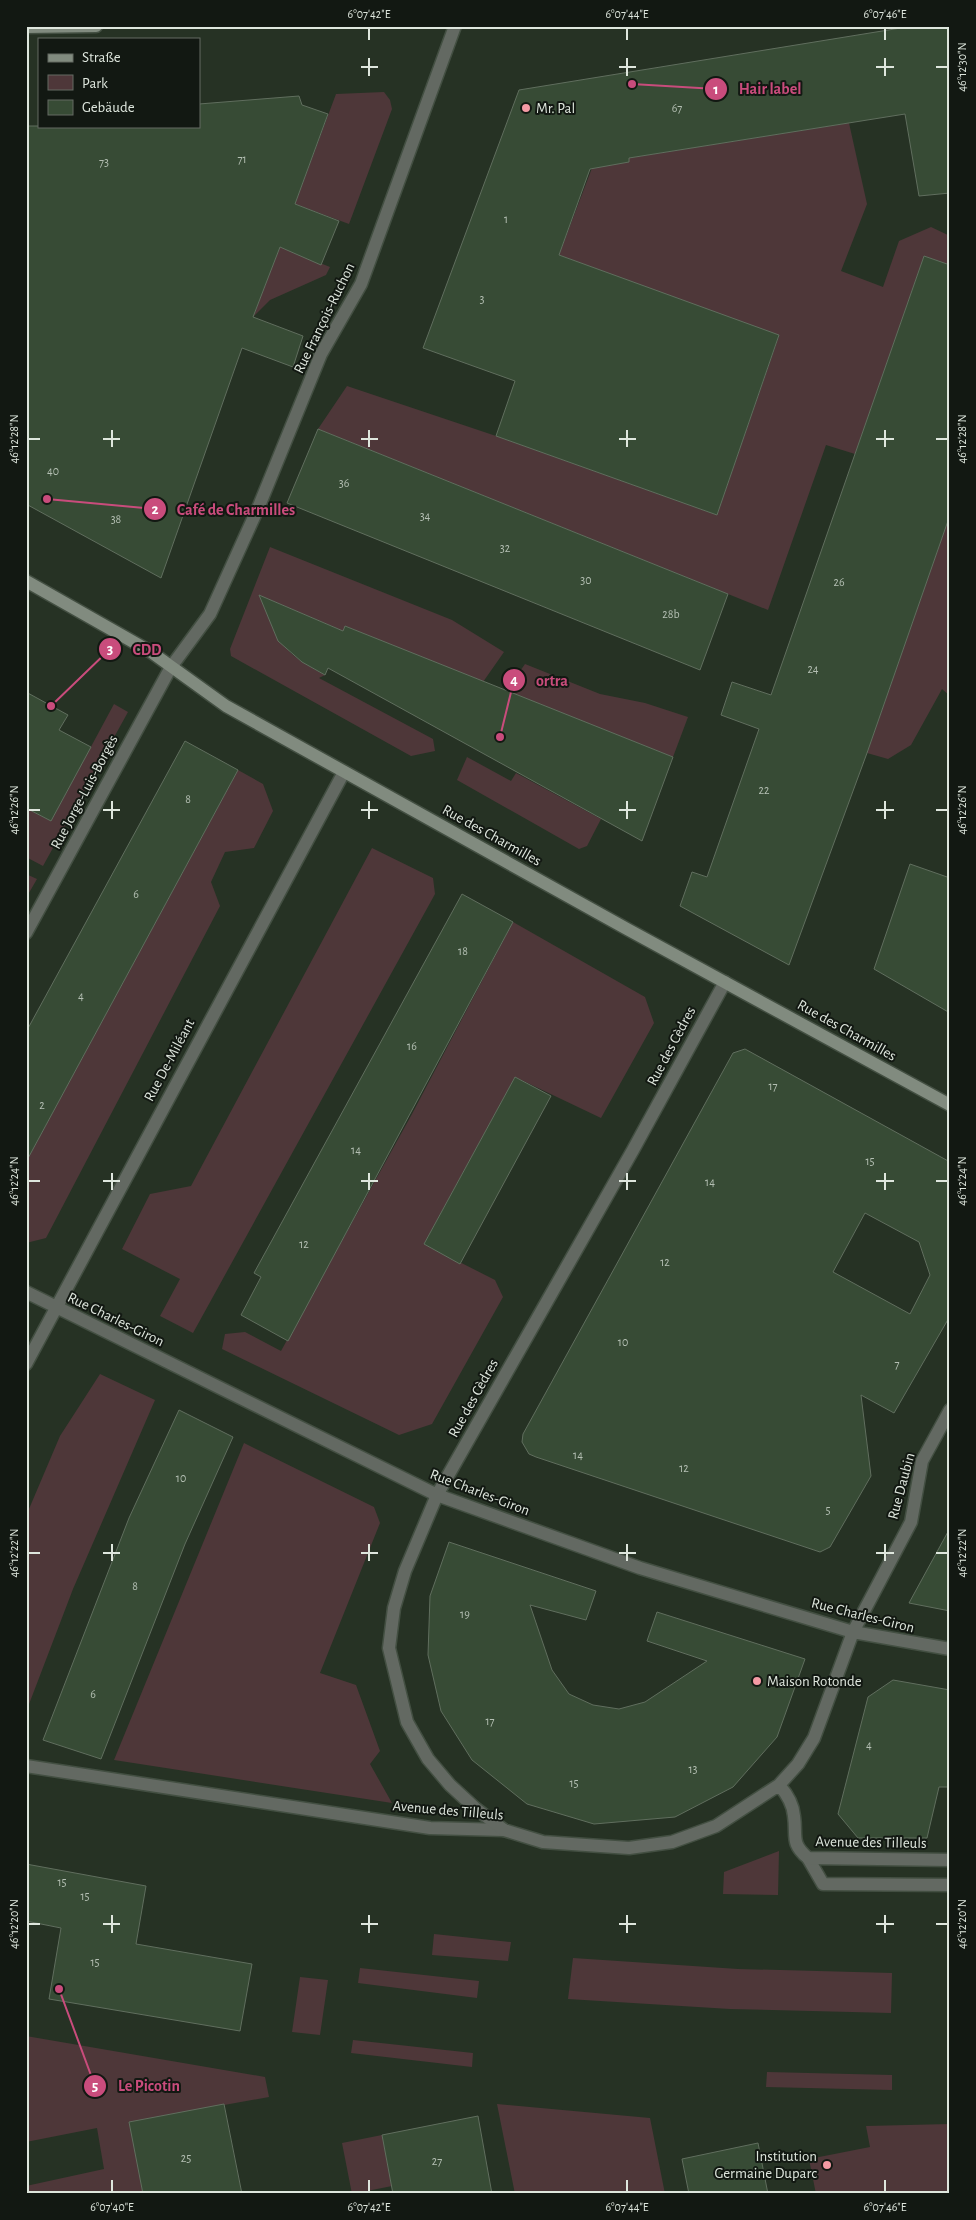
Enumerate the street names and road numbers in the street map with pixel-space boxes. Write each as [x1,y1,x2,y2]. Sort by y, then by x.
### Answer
street label: Rue François-Ruchon [291,261,358,376]
street label: Rue Jorge-Luis-Borgès [48,733,121,852]
street label: Rue des Charmilles [440,802,544,869]
street label: Rue des Charmilles [795,997,899,1064]
street label: Rue des Cèdres [644,1004,699,1088]
street label: Rue De-Miléant [141,1016,198,1104]
street label: Rue Charles-Giron [65,1290,166,1349]
street label: Rue des Cèdres [446,1356,501,1440]
street label: Rue Daubin [885,1451,918,1521]
street label: Rue Charles-Giron [428,1467,532,1518]
street label: Rue Charles-Giron [810,1595,916,1636]
street label: Avenue des Tilleuls [392,1798,504,1823]
street label: Avenue des Tilleuls [815,1834,927,1851]

